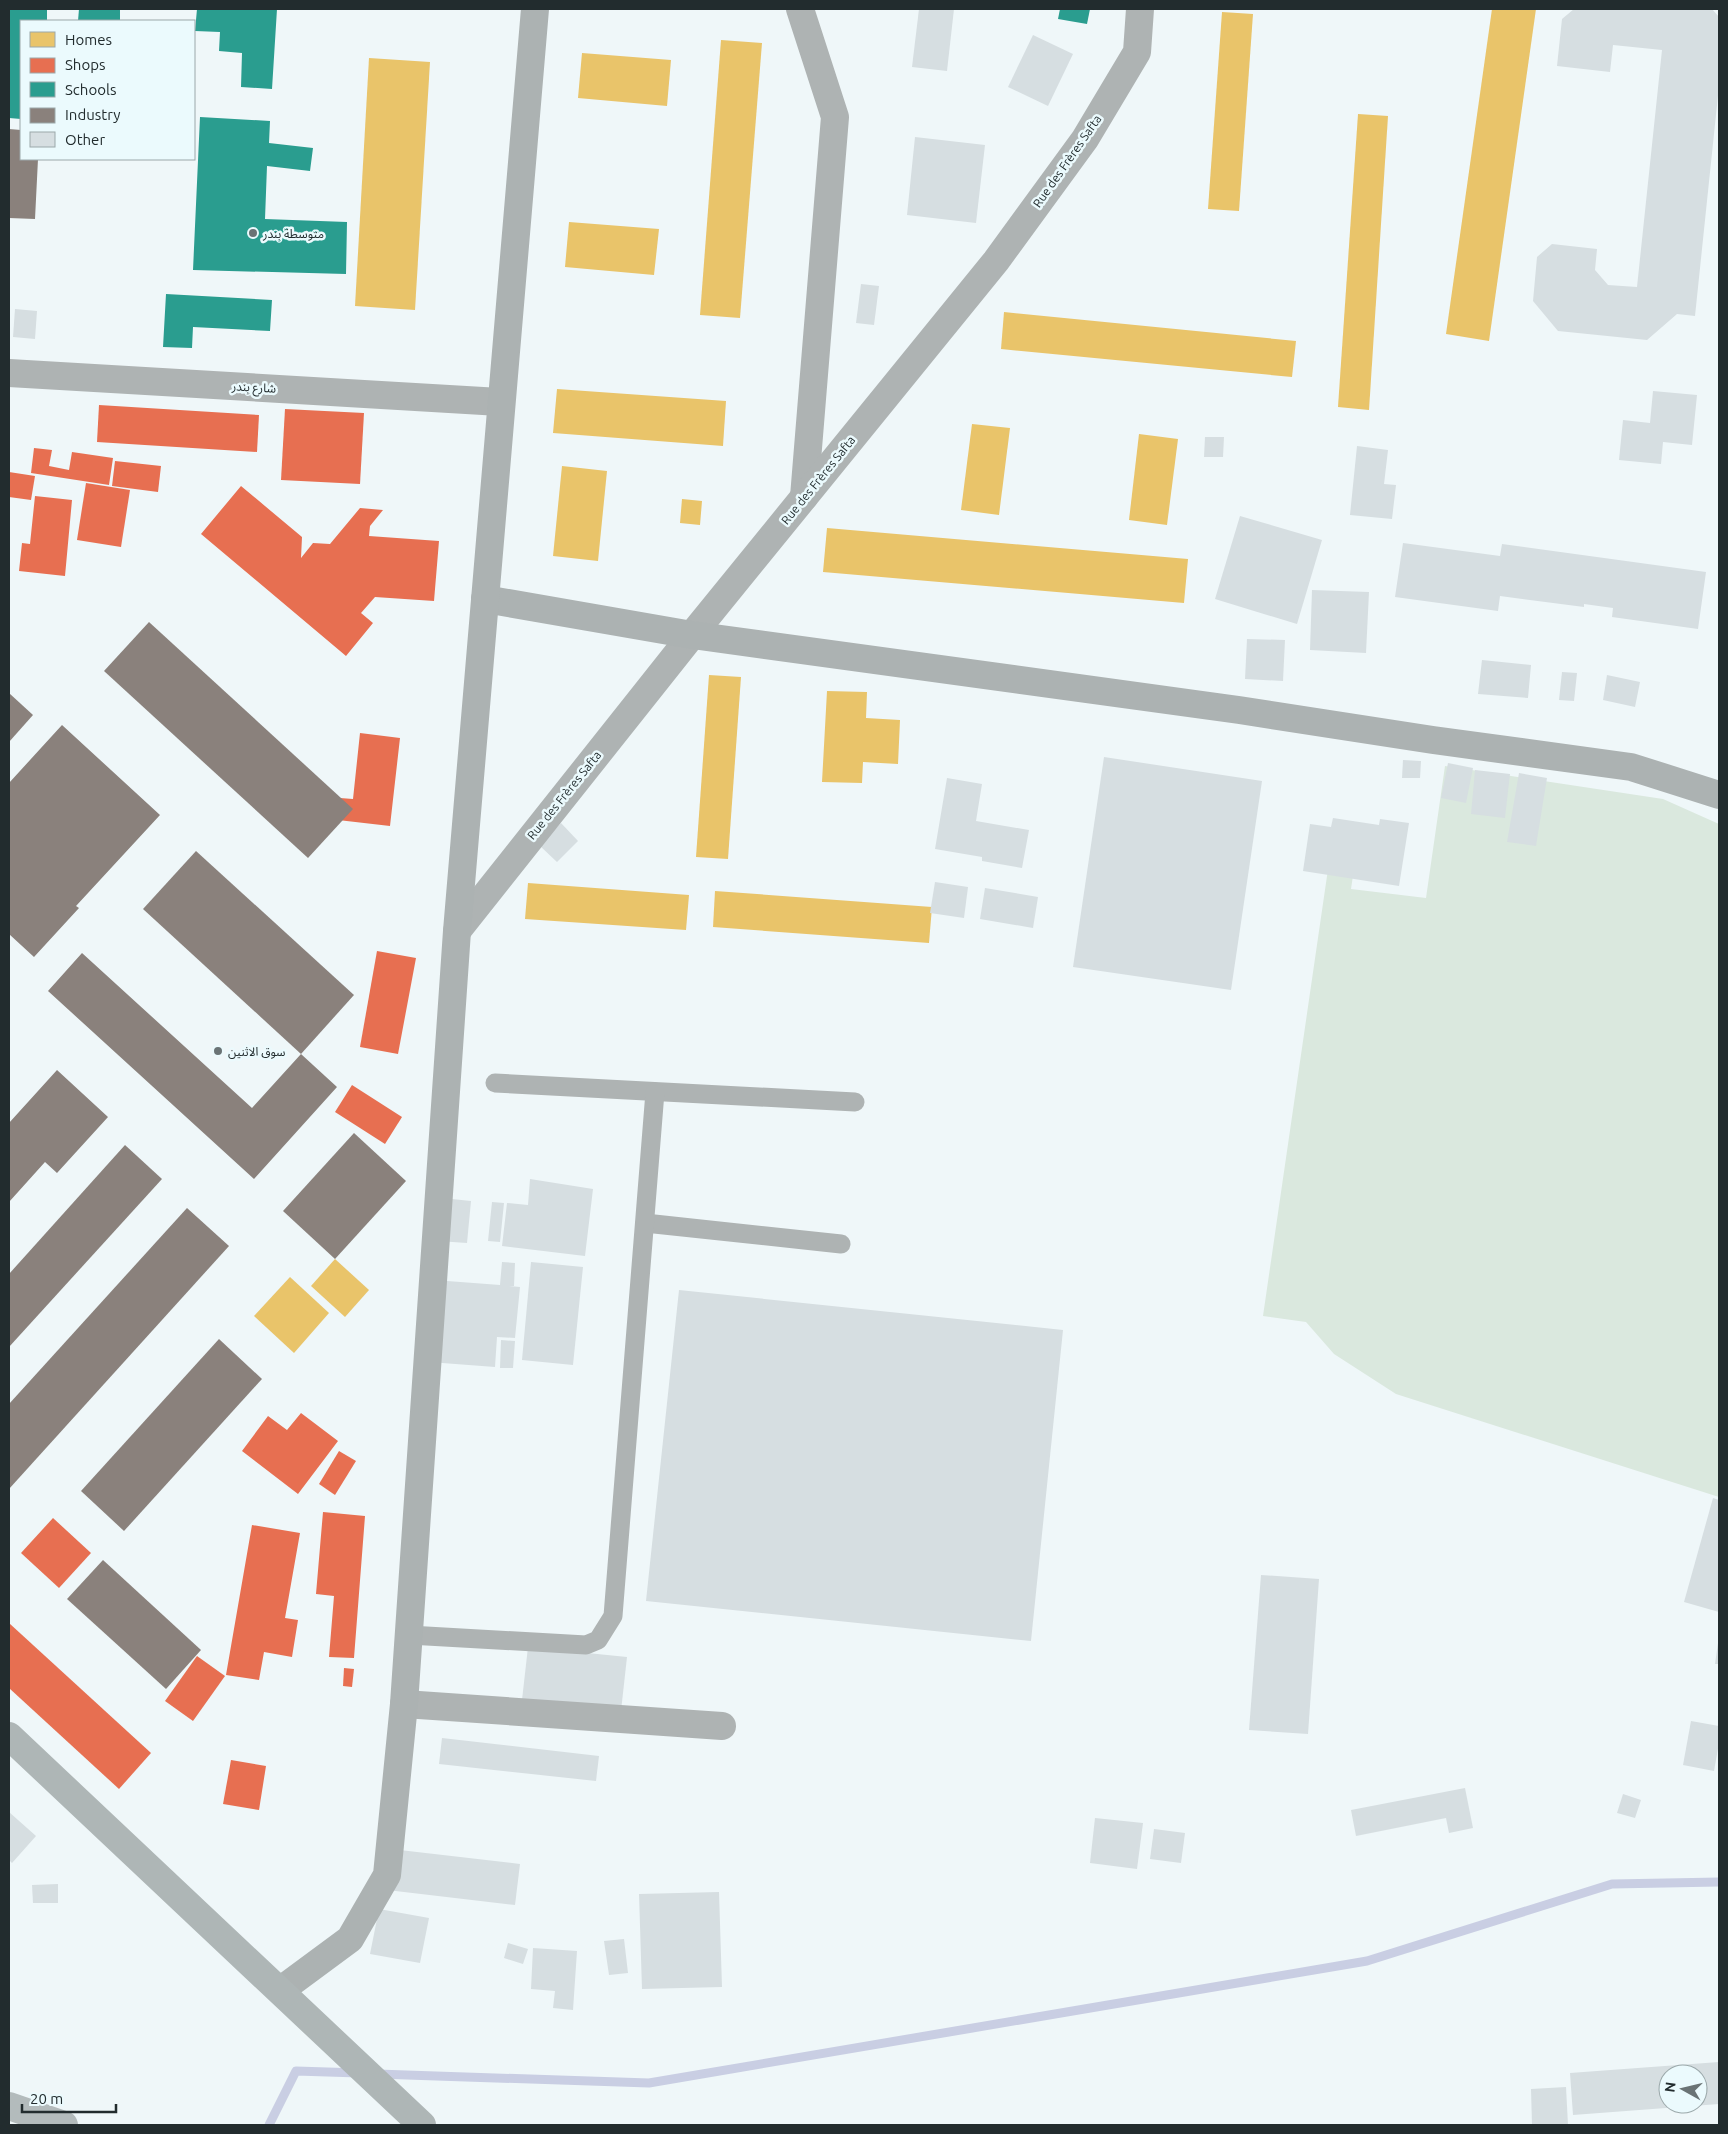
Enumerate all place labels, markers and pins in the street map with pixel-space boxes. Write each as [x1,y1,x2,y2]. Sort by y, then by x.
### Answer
marker: متوسطة بندر [247,227,259,239]
place label: متوسطة بندر [262,227,324,241]
marker: ﺳﻮق اﻻﺛﻨﻴﻦ [212,1045,224,1057]
place label: ﺳﻮق اﻻﺛﻨﻴﻦ [228,1045,286,1059]

